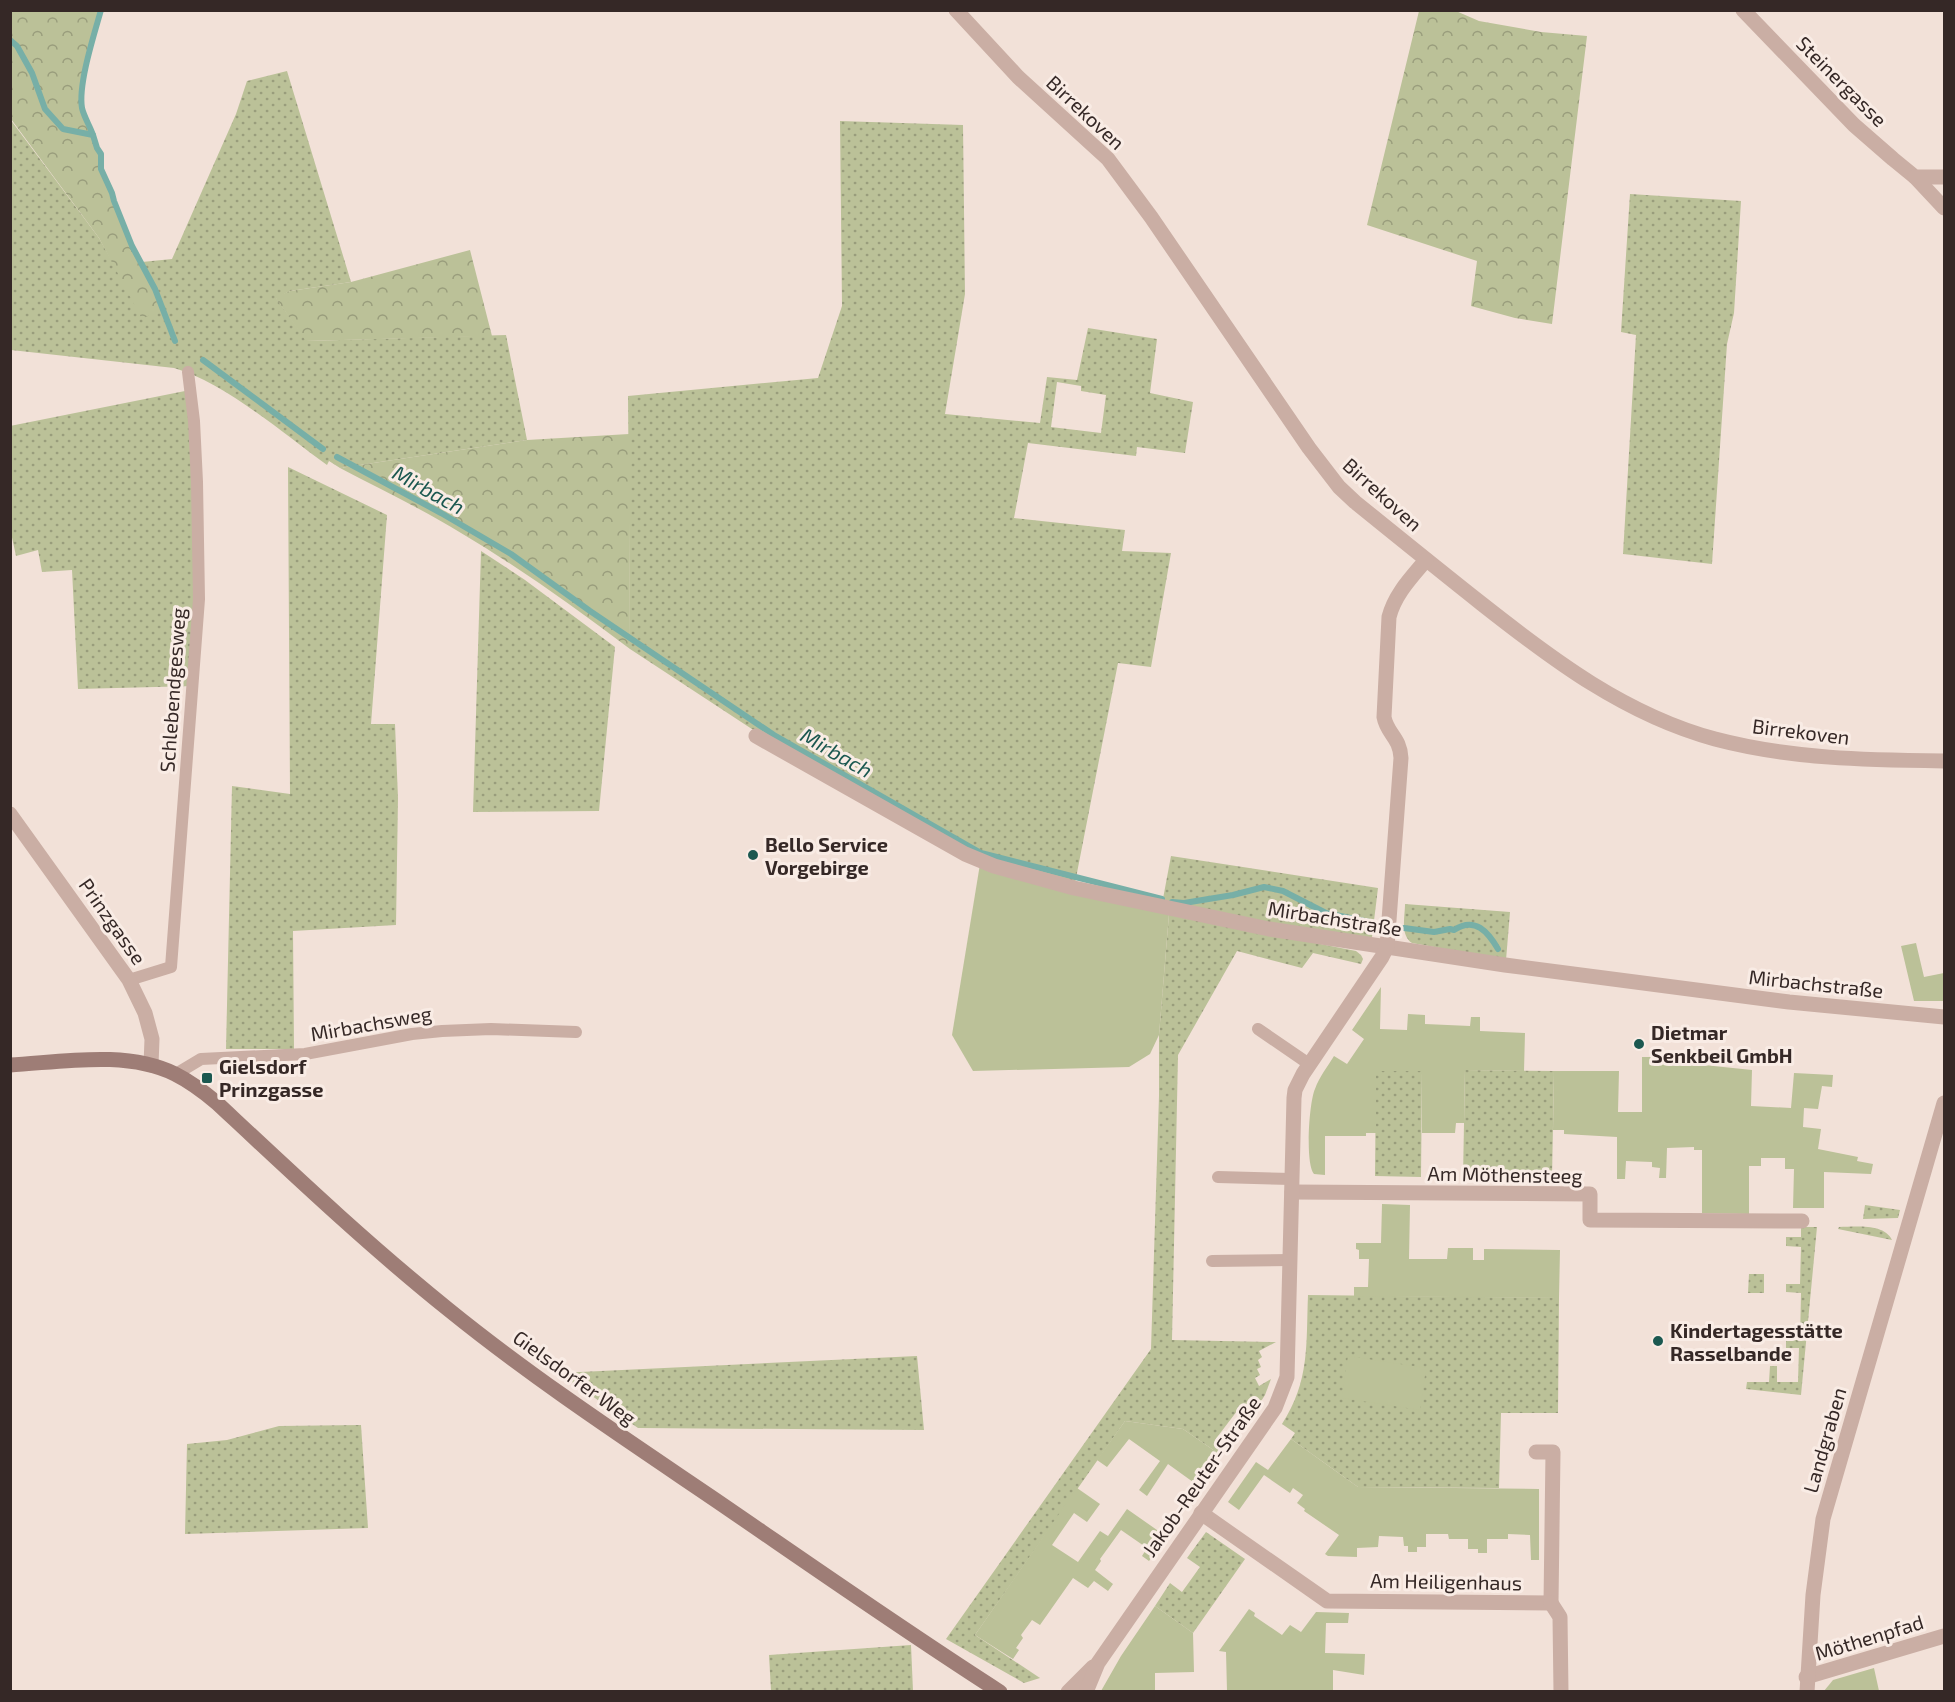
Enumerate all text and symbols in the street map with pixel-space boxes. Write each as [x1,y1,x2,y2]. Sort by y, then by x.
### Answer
street label: Steinergasse [1792,31,1892,131]
street label: Birrekoven [1042,70,1130,154]
street label: Birrekoven [1339,452,1427,536]
water label: Mirbach [389,459,469,519]
street label: Schlebendgesweg [154,607,190,773]
street label: Birrekoven [1751,713,1851,749]
water label: Mirbach [797,722,877,782]
place label: Bello Service Vorgebirge [765,832,888,879]
marker: Bello Service Vorgebirge [746,848,760,862]
street label: Prinzgasse [75,873,151,969]
street label: Mirbachstraße [1266,896,1404,940]
street label: Mirbachstraße [1747,964,1885,1002]
street label: Mirbachsweg [308,1001,434,1045]
place label: Dietmar Senkbeil GmbH [1651,1020,1793,1067]
marker: Dietmar Senkbeil GmbH [1632,1037,1646,1051]
place label: Gielsdorf Prinzgasse [219,1054,323,1101]
marker: Gielsdorf Prinzgasse [200,1071,214,1085]
street label: Am Möthensteeg [1427,1161,1583,1187]
place label: Kindertagesstätte Rasselbande [1670,1318,1843,1365]
street label: Gielsdorfer Weg [509,1324,641,1430]
marker: Kindertagesstätte Rasselbande [1651,1334,1665,1348]
street label: Landgraben [1798,1385,1850,1495]
street label: Jakob-Reuter-Straße [1137,1391,1265,1561]
street label: Am Heiligenhaus [1370,1568,1522,1594]
street label: Möthenpfad [1812,1609,1926,1665]

